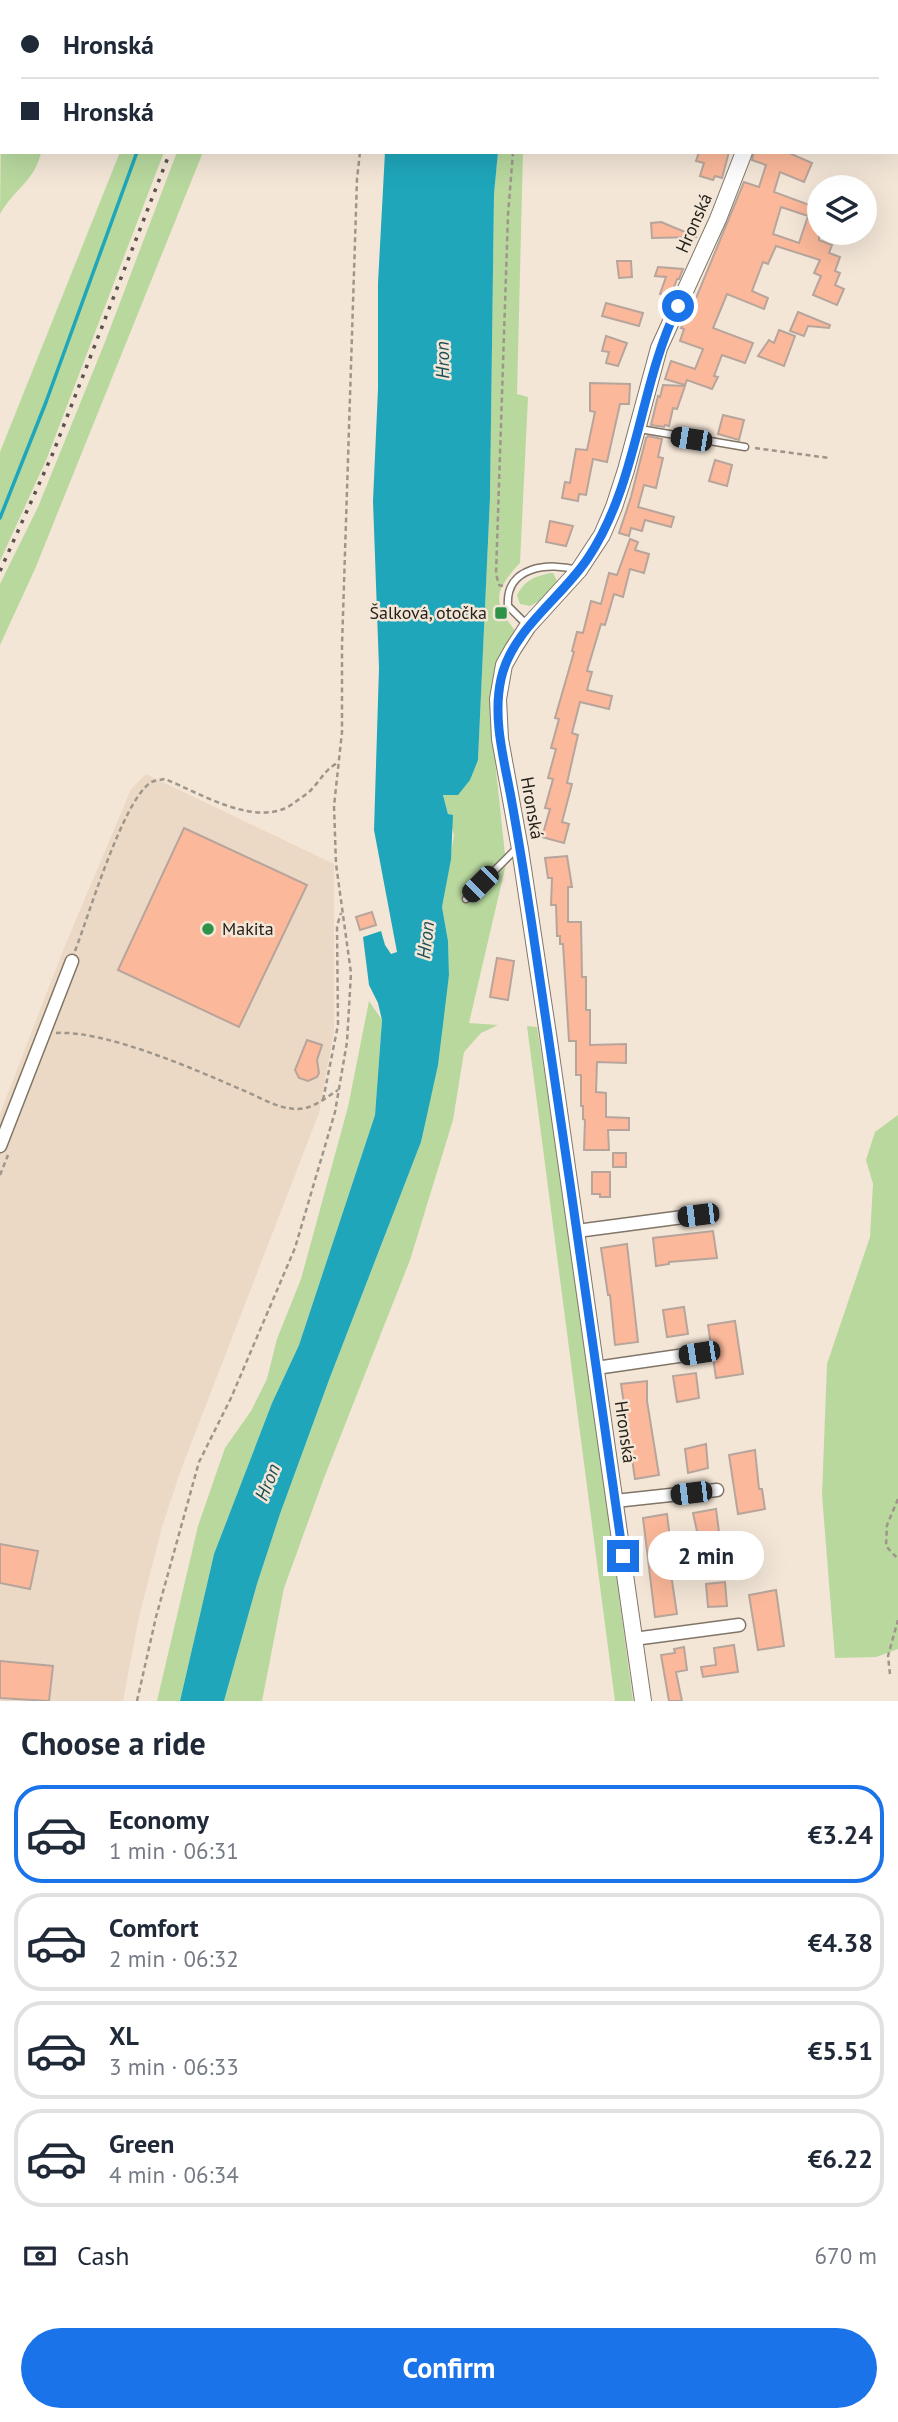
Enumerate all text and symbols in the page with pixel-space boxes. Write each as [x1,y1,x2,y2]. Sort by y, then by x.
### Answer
text: Hronská [63,28,154,61]
text: Hronská [63,95,154,128]
map controls [807,175,877,245]
button: layers [807,175,877,245]
street label: Hronská [670,189,717,256]
route start [662,290,694,322]
water label: Hron [430,341,454,379]
car [669,425,714,453]
place label: Šalková, otočka [369,601,487,624]
marker: Šalková, otočka [493,605,509,621]
street label: Hronská [516,775,549,841]
car [458,862,503,906]
place label: Makita [222,917,274,940]
water label: Hron [411,920,439,960]
marker: Makita [200,921,216,937]
car [676,1202,721,1228]
car [677,1339,722,1367]
street label: Hronská [610,1399,641,1465]
water label: Hron [249,1460,285,1504]
car [669,1480,714,1506]
callout: 2 min [648,1532,763,1580]
route end [607,1540,639,1572]
text: 2 min [678,1541,734,1570]
text: Choose a ride [21,1722,206,1764]
icon: car [25,1803,88,1866]
text: Economy [109,1803,209,1836]
text: €3.24 [808,1818,873,1851]
text: 1 min · 06:31 [109,1836,239,1865]
icon: car [25,1911,88,1974]
text: Comfort [109,1911,199,1944]
text: €4.38 [808,1926,873,1959]
text: 2 min · 06:32 [109,1944,239,1973]
icon: car [25,2019,88,2082]
text: XL [109,2019,139,2052]
text: €5.51 [808,2034,873,2067]
text: 3 min · 06:33 [109,2052,239,2081]
icon: car [25,2127,88,2190]
text: Green [109,2127,174,2160]
text: €6.22 [808,2142,873,2175]
text: 4 min · 06:34 [109,2160,239,2189]
icon: cash [21,2237,59,2275]
text: Cash [77,2239,129,2272]
text: 670 m [815,2241,877,2270]
button: Confirm [21,2328,877,2408]

